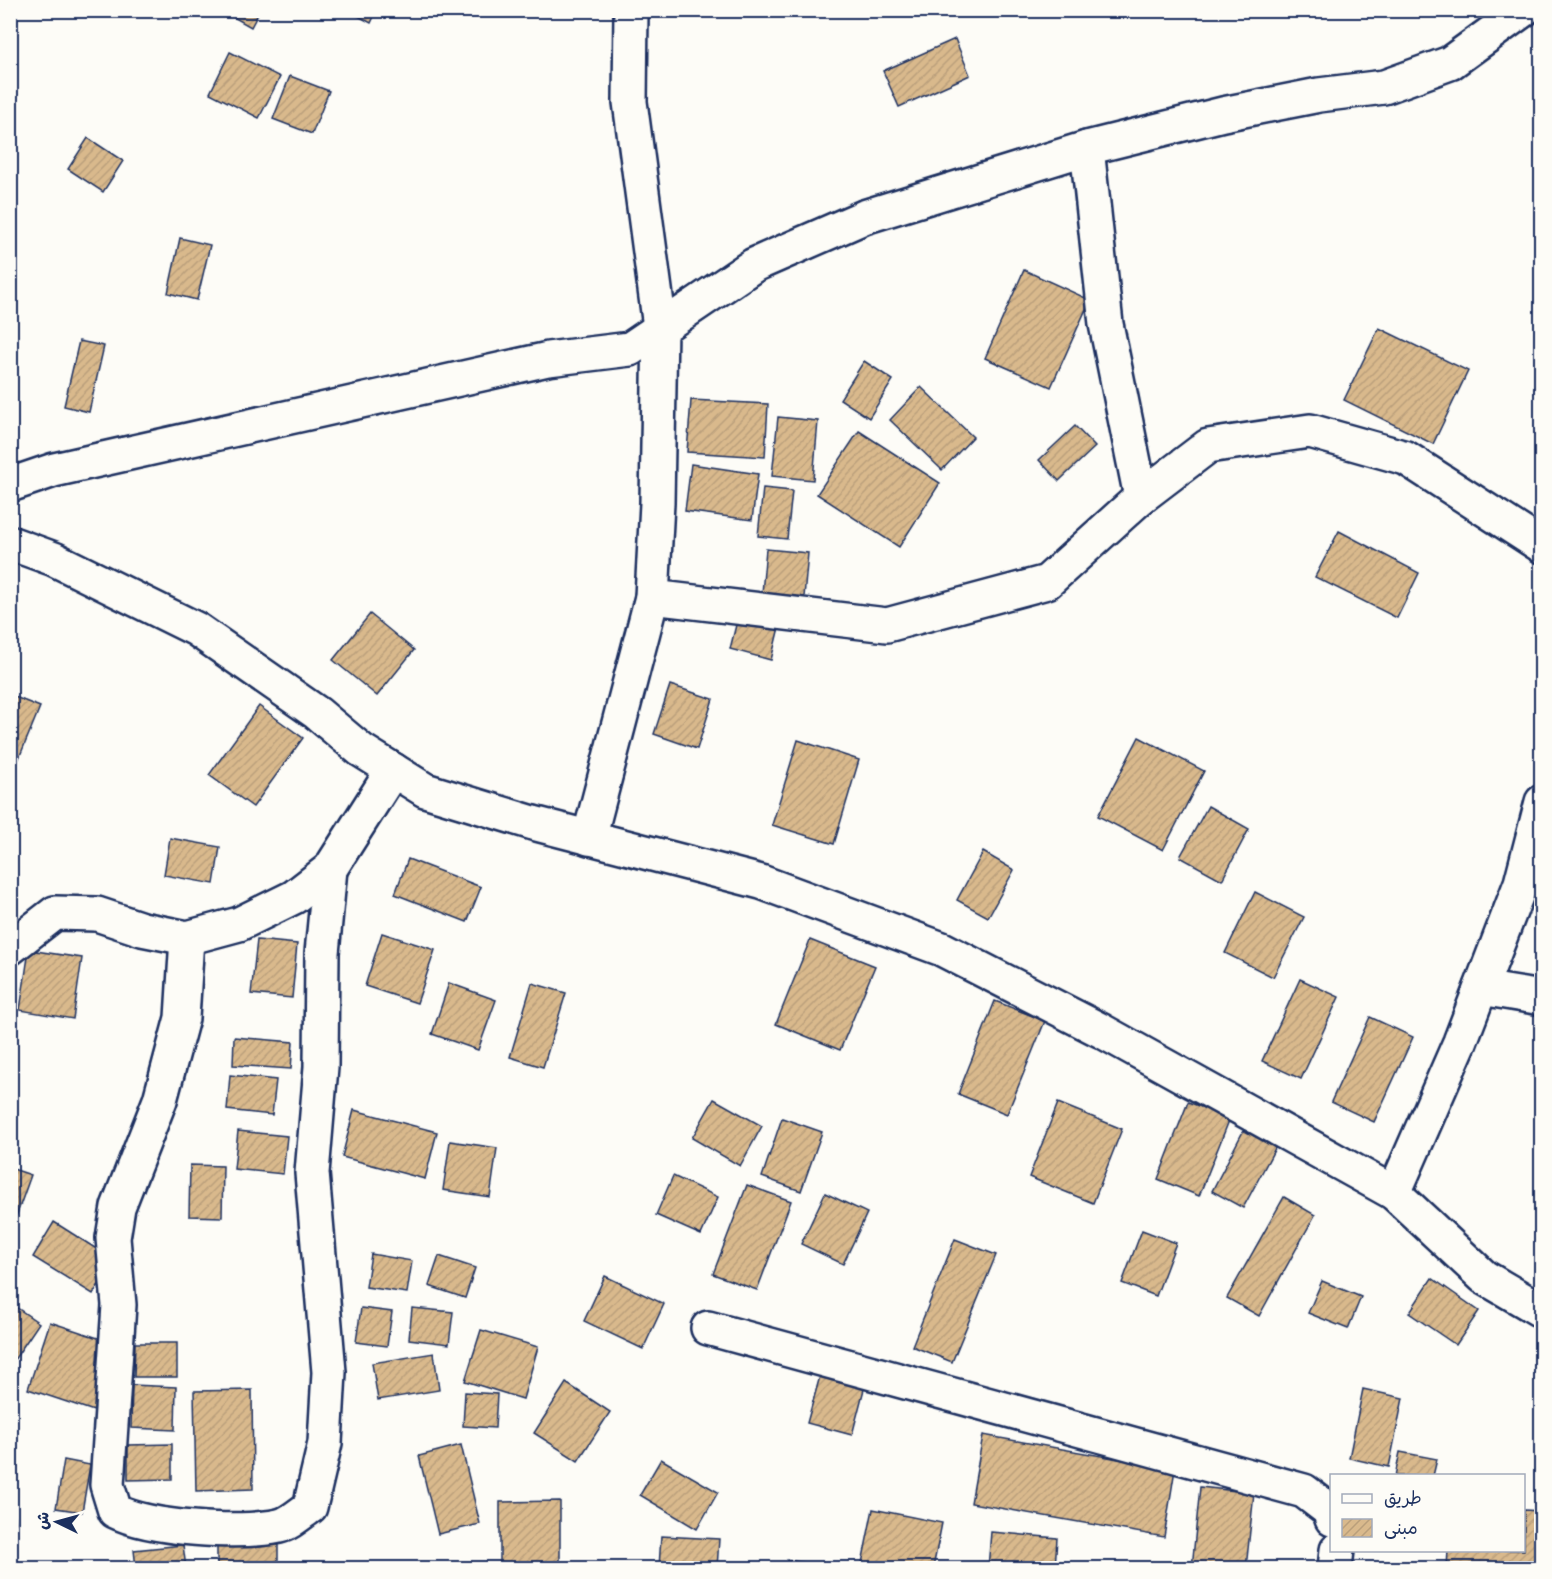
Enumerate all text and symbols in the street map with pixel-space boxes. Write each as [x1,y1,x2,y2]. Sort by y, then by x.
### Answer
legend [1330,1474,1525,1552]
text: طريق [1384,1488,1422,1509]
north arrow [27,1492,87,1552]
text: ش [33,1511,54,1530]
text: مبنى [1384,1518,1418,1539]

